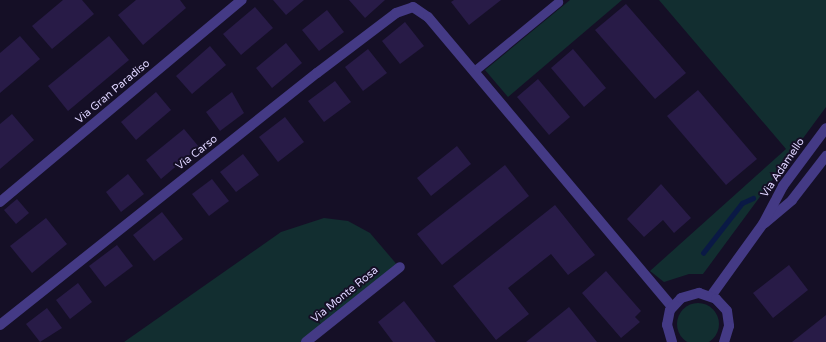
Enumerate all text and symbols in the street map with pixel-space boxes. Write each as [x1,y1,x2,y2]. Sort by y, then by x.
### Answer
street label: Via Gran Paradiso [73,57,153,127]
street label: Via Carso [174,133,220,173]
street label: Via Adamello [758,136,808,200]
street label: Via Monte Rosa [309,264,381,326]

